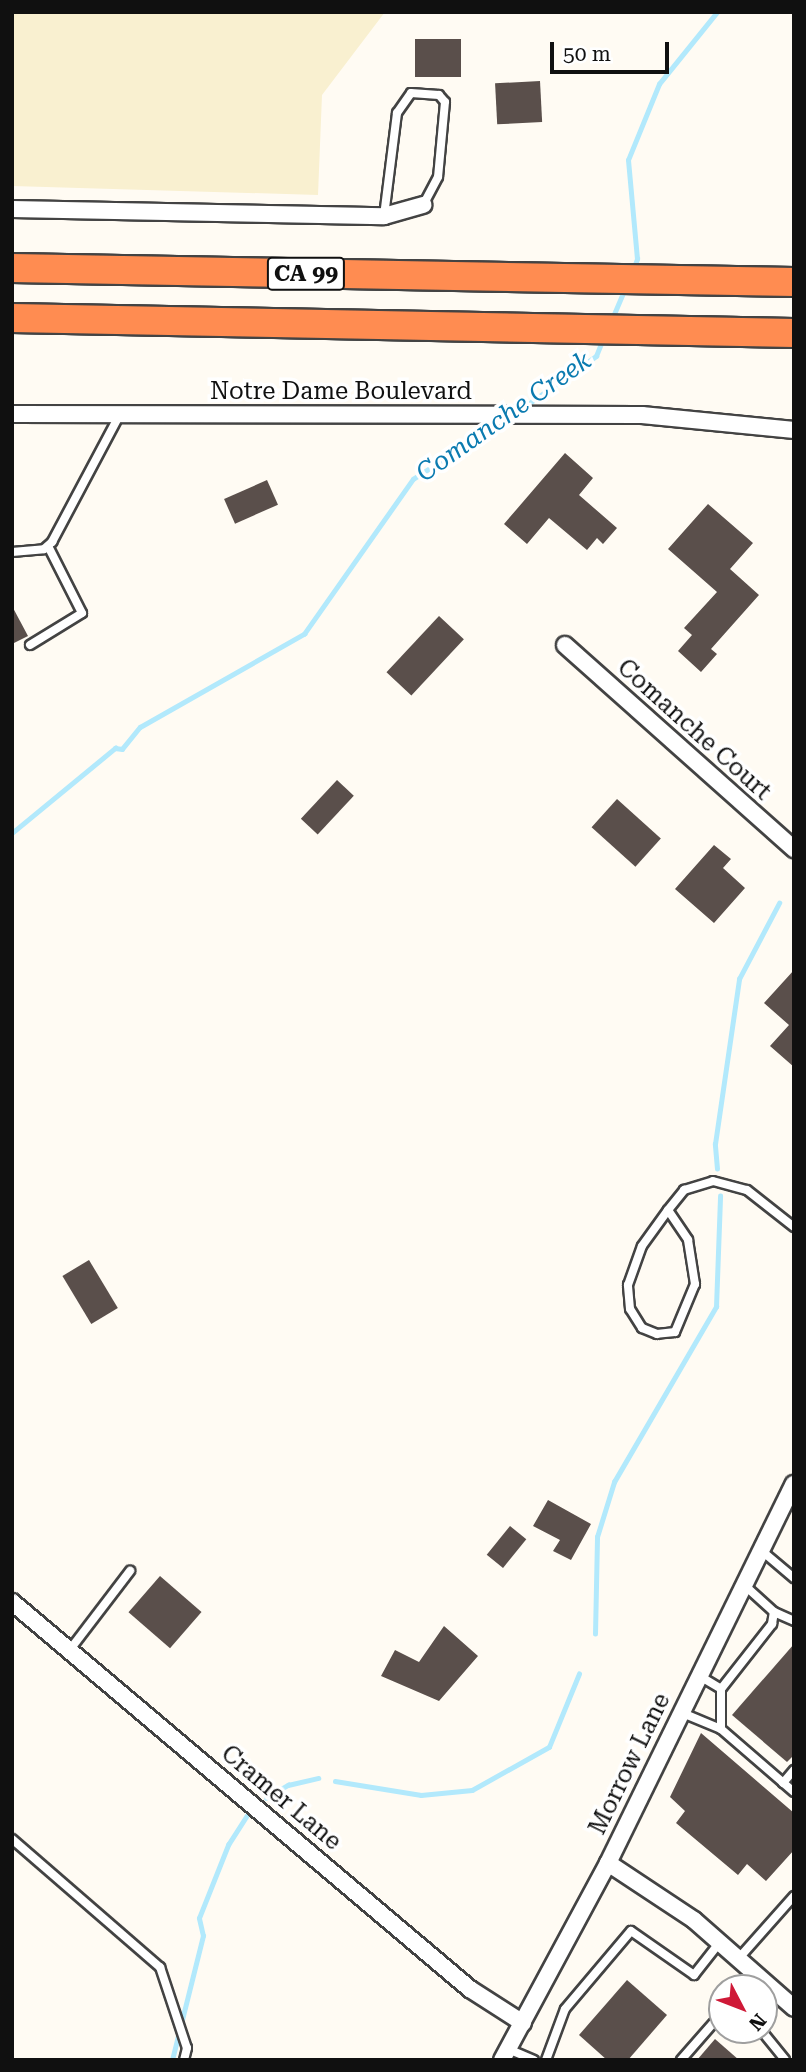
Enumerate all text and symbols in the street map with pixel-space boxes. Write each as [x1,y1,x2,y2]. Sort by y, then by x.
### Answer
scale bar [554,28,673,72]
text: 50 m [563,42,611,66]
road number: CA 99 [266,255,346,294]
water label: Comanche Creek [411,345,597,489]
street label: Notre Dame Boulevard [210,378,472,406]
street label: Comanche Court [611,653,777,807]
street label: Morrow Lane [583,1689,677,1839]
street label: Cramer Lane [215,1739,347,1857]
north arrow [708,1974,778,2044]
text: N [744,2009,771,2035]

